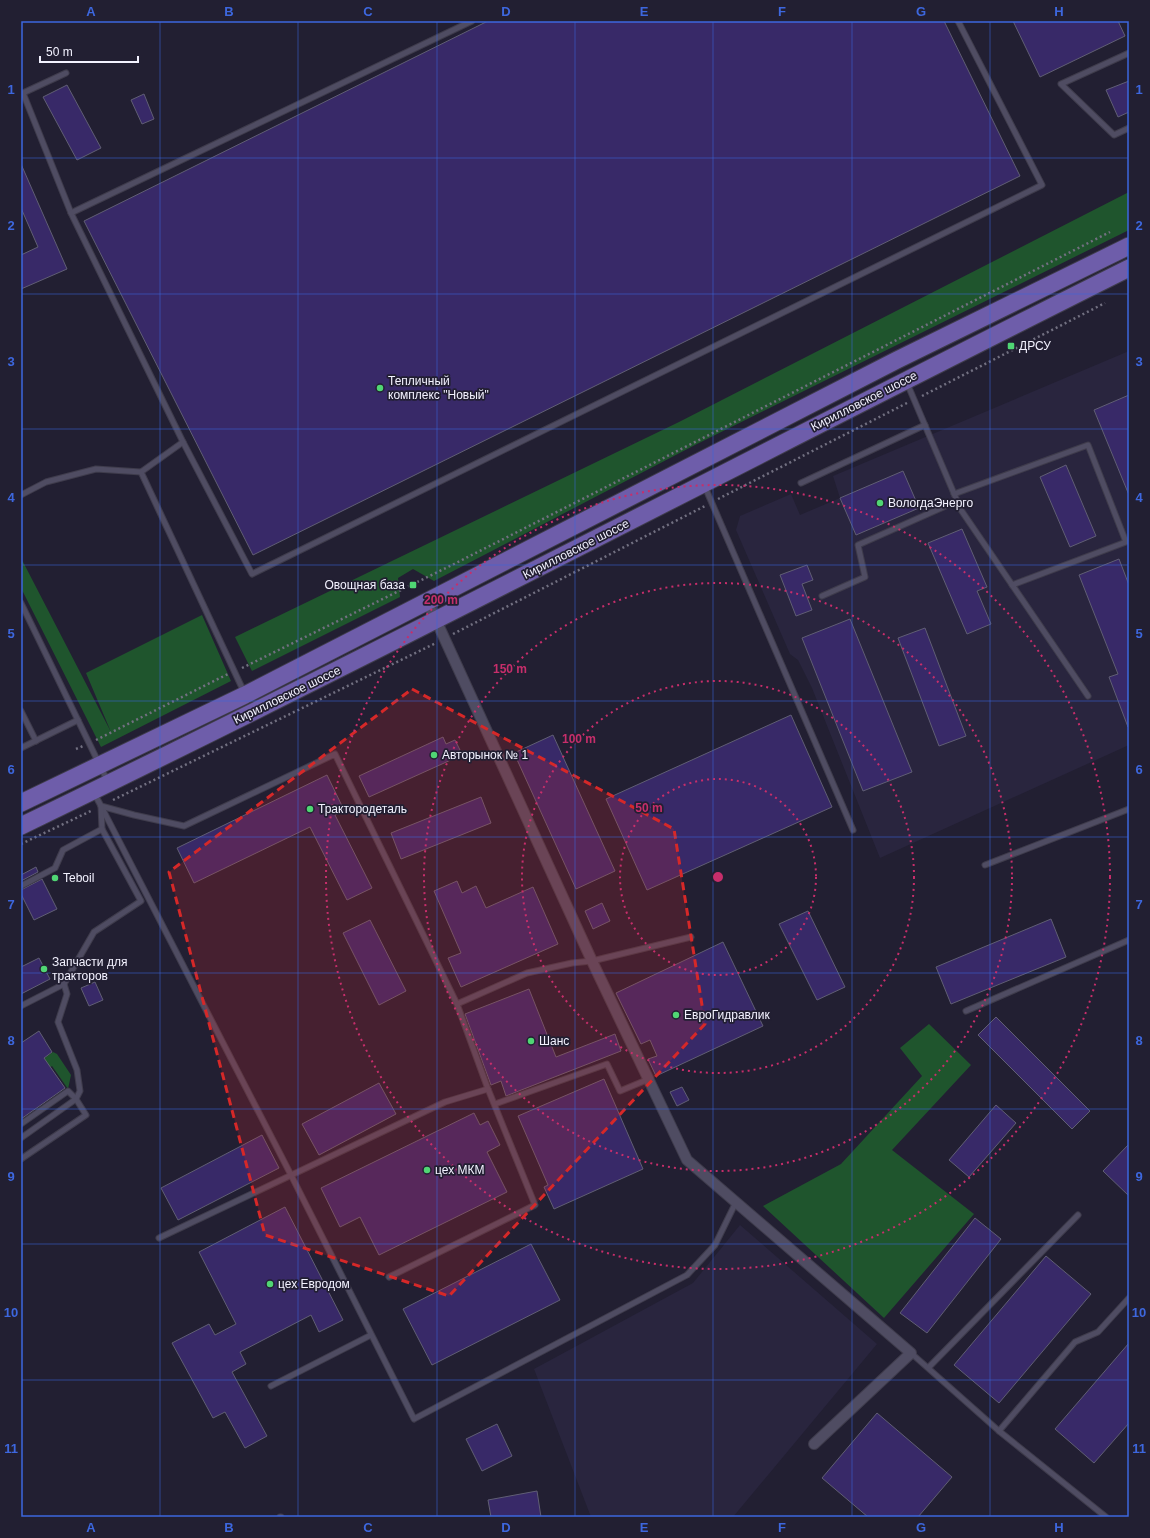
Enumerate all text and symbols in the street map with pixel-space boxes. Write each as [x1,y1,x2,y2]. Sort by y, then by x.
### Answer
text: A [86,4,96,19]
text: B [224,4,234,19]
text: C [363,4,373,19]
text: D [501,4,511,19]
text: E [640,4,649,19]
text: F [778,4,786,19]
text: G [916,4,926,19]
text: H [1054,4,1064,19]
scale bar [40,38,138,64]
text: 50 m [46,45,73,59]
text: 1 [7,82,15,97]
text: 1 [1135,82,1143,97]
text: 2 [7,218,15,233]
text: 2 [1135,218,1143,233]
place label: ДРСУ [1019,339,1051,353]
marker: ДРСУ [1006,341,1016,351]
text: 3 [7,354,15,369]
text: 3 [1135,354,1143,369]
street label: Кирилловское шоссе [809,368,920,434]
place label: Тепличный комплекс "Новый" [388,374,489,402]
marker: Тепличный комплекс "Новый" [375,383,385,393]
text: 4 [7,490,15,505]
text: 4 [1135,490,1143,505]
place label: ВологдаЭнерго [888,496,973,510]
marker: ВологдаЭнерго [875,498,885,508]
street label: Кирилловское шоссе [521,516,632,582]
place label: Овощная база [324,578,405,592]
marker: Овощная база [408,580,418,590]
text: 200 m [424,593,458,607]
text: 5 [7,626,15,641]
text: 5 [1135,626,1143,641]
text: 150 m [493,662,527,676]
street label: Кирилловское шоссе [231,663,343,727]
text: 100 m [562,732,596,746]
place label: Авторынок № 1 [442,748,529,762]
marker: Авторынок № 1 [429,750,439,760]
text: 6 [7,762,15,777]
text: 6 [1135,762,1143,777]
text: 50 m [635,801,663,815]
place label: Трактородеталь [318,802,407,816]
marker: Трактородеталь [305,804,315,814]
centre of rings [711,870,725,884]
place label: Teboil [63,871,94,885]
marker: Teboil [50,873,60,883]
text: 7 [7,897,15,912]
text: 7 [1135,897,1143,912]
place label: Запчасти для тракторов [52,955,127,983]
marker: Запчасти для тракторов [39,964,49,974]
place label: ЕвроГидравлик [684,1008,770,1022]
marker: ЕвроГидравлик [671,1010,681,1020]
text: 8 [7,1033,15,1048]
text: 8 [1135,1033,1143,1048]
place label: Шанс [539,1034,569,1048]
marker: Шанс [526,1036,536,1046]
place label: цех МКМ [435,1163,484,1177]
marker: цех МКМ [422,1165,432,1175]
text: 9 [7,1169,15,1184]
text: 9 [1135,1169,1143,1184]
place label: цех Евродом [278,1277,350,1291]
marker: цех Евродом [265,1279,275,1289]
text: 10 [4,1305,18,1320]
text: 10 [1132,1305,1146,1320]
text: 11 [4,1441,18,1456]
text: 11 [1132,1441,1146,1456]
text: A [86,1520,96,1535]
text: B [224,1520,234,1535]
text: C [363,1520,373,1535]
text: D [501,1520,511,1535]
text: E [640,1520,649,1535]
text: F [778,1520,786,1535]
text: G [916,1520,926,1535]
text: H [1054,1520,1064,1535]

